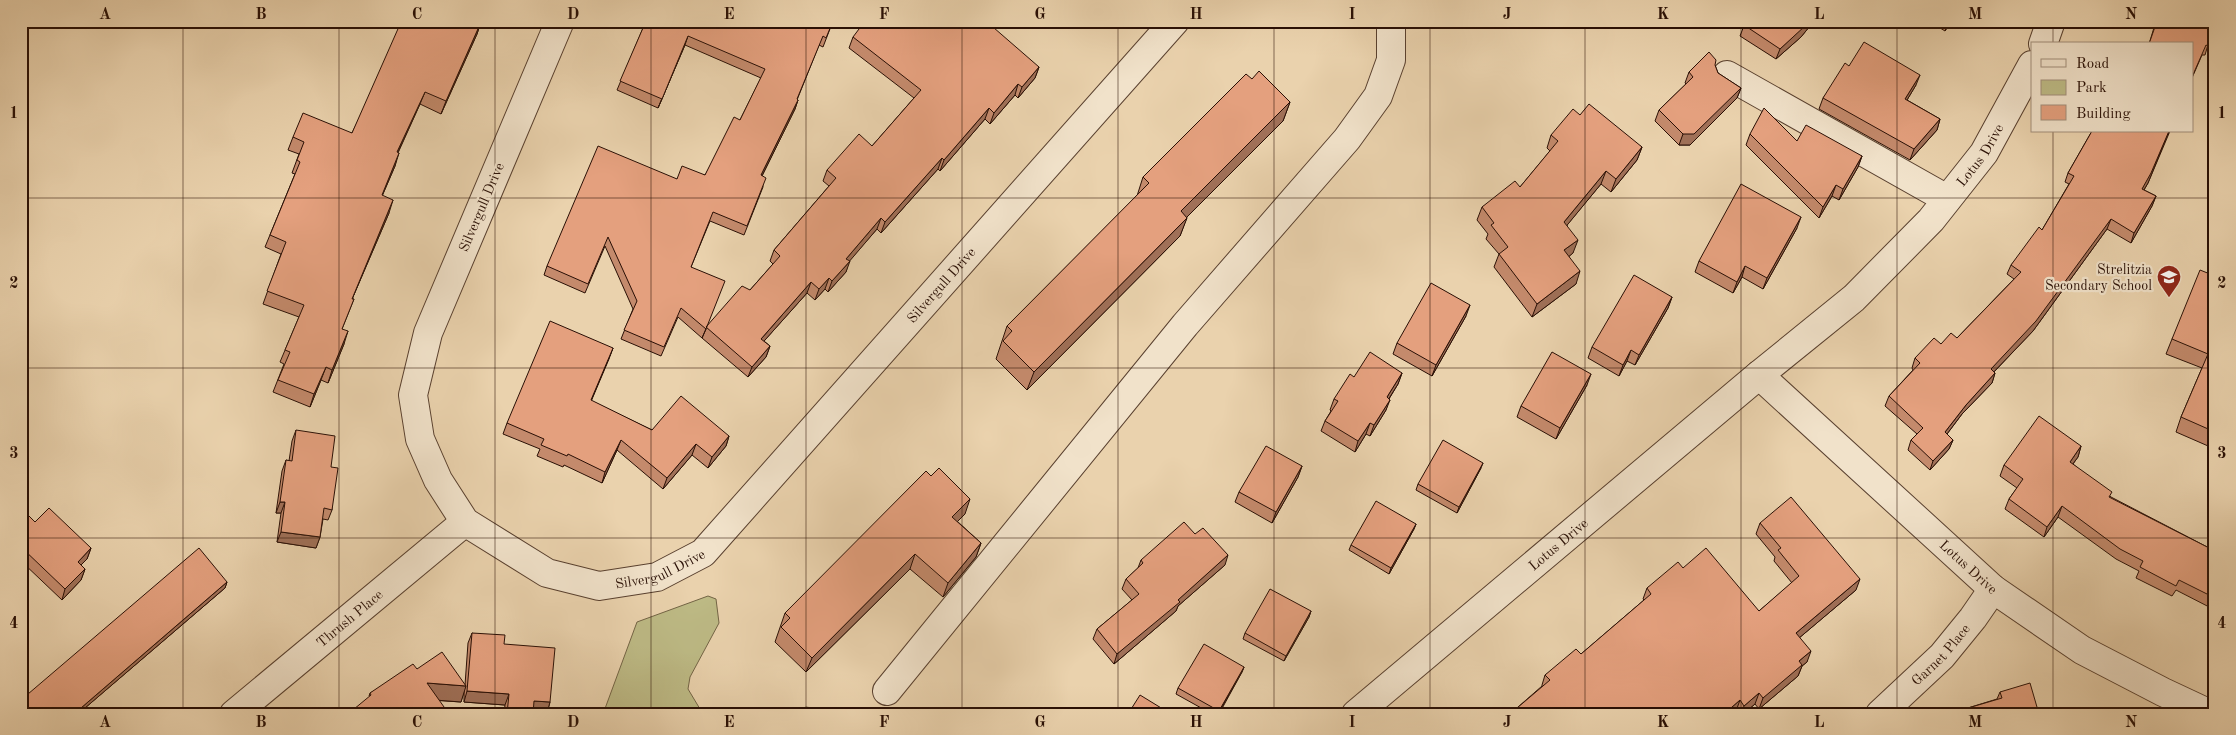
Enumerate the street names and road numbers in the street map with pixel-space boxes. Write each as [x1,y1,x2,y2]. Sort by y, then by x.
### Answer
street label: Lotus Drive [1954,122,2006,189]
street label: Silvergull Drive [457,161,507,254]
street label: Silvergull Drive [905,245,979,326]
street label: Lotus Drive [1526,516,1591,573]
street label: Lotus Drive [1936,538,1999,597]
street label: Silvergull Drive [614,547,708,591]
street label: Thrush Place [314,588,386,650]
street label: Garnet Place [1909,622,1973,689]

